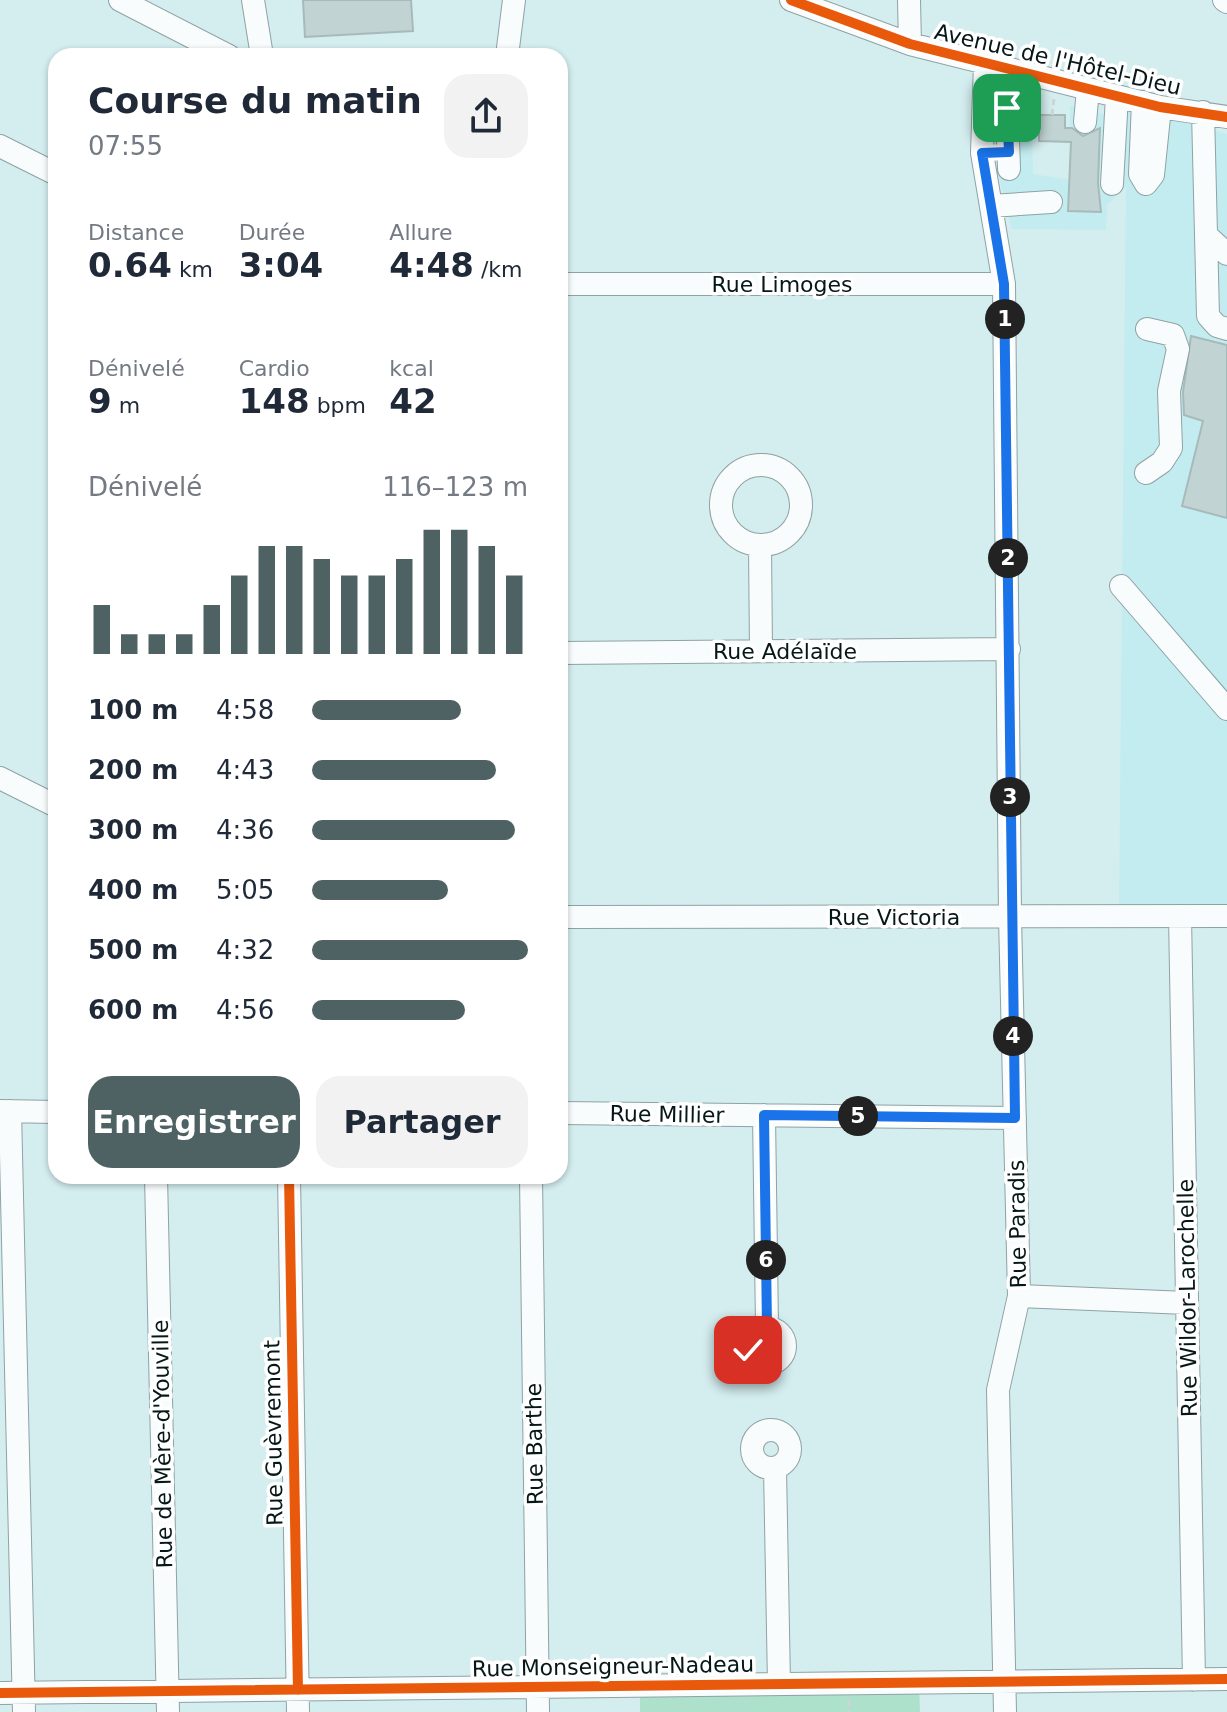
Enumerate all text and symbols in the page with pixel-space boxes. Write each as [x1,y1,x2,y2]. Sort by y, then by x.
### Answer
street label: Avenue de l'Hôtel-Dieu [932,19,1184,100]
button: share [444,74,528,158]
pin [973,74,1041,142]
text: Course du matin [88,80,422,121]
icon: arrive [985,86,1029,130]
text: 07:55 [88,131,163,161]
text: Distance [88,220,184,245]
text: Durée [239,220,305,245]
text: Allure [389,220,453,245]
text: 0.64 [88,245,172,285]
text: 3:04 [239,245,323,285]
text: 4:48 [389,245,474,285]
text: km [172,257,213,282]
text: /km [474,257,522,282]
street label: Rue Limoges [712,272,853,297]
pin: 1 [985,299,1025,339]
text: 1 [997,306,1013,331]
text: Dénivelé [88,356,185,381]
text: Cardio [239,356,310,381]
text: kcal [389,356,434,381]
text: 9 [88,381,112,421]
text: 148 [239,381,310,421]
text: 42 [389,381,437,421]
text: m [112,393,140,418]
text: bpm [310,393,366,418]
text: Dénivelé [88,472,202,502]
text: 116–123 m [382,472,528,502]
pin: 2 [988,538,1028,578]
text: 2 [1000,545,1016,570]
street label: Rue Adélaïde [713,639,857,664]
text: 100 m [88,695,178,725]
text: 4:58 [216,695,274,725]
text: 200 m [88,755,178,785]
text: 4:43 [216,755,274,785]
pin: 3 [990,777,1030,817]
text: 3 [1002,784,1018,809]
text: 300 m [88,815,178,845]
text: 4:36 [216,815,274,845]
text: 400 m [88,875,178,905]
text: 5:05 [216,875,274,905]
street label: Rue Victoria [828,905,960,930]
text: 500 m [88,935,178,965]
text: 4:32 [216,935,274,965]
text: 600 m [88,995,178,1025]
text: 4:56 [216,995,274,1025]
pin: 4 [993,1016,1033,1056]
text: 4 [1005,1023,1021,1048]
button: Enregistrer [88,1076,300,1168]
button: Partager [316,1076,528,1168]
pin: 5 [838,1096,878,1136]
street label: Rue Millier [609,1101,726,1128]
text: 5 [850,1103,866,1128]
street label: Rue Paradis [1004,1159,1031,1289]
street label: Rue Wildor-Larochelle [1173,1179,1202,1417]
pin: 6 [746,1240,786,1280]
text: 6 [758,1247,774,1272]
pin [714,1316,782,1384]
street label: Rue de Mère-d'Youville [148,1319,177,1569]
icon: check [726,1328,770,1372]
street label: Rue Guèvremont [259,1339,288,1526]
street label: Rue Barthe [521,1383,548,1505]
street label: Rue Monseigneur-Nadeau [472,1652,754,1681]

